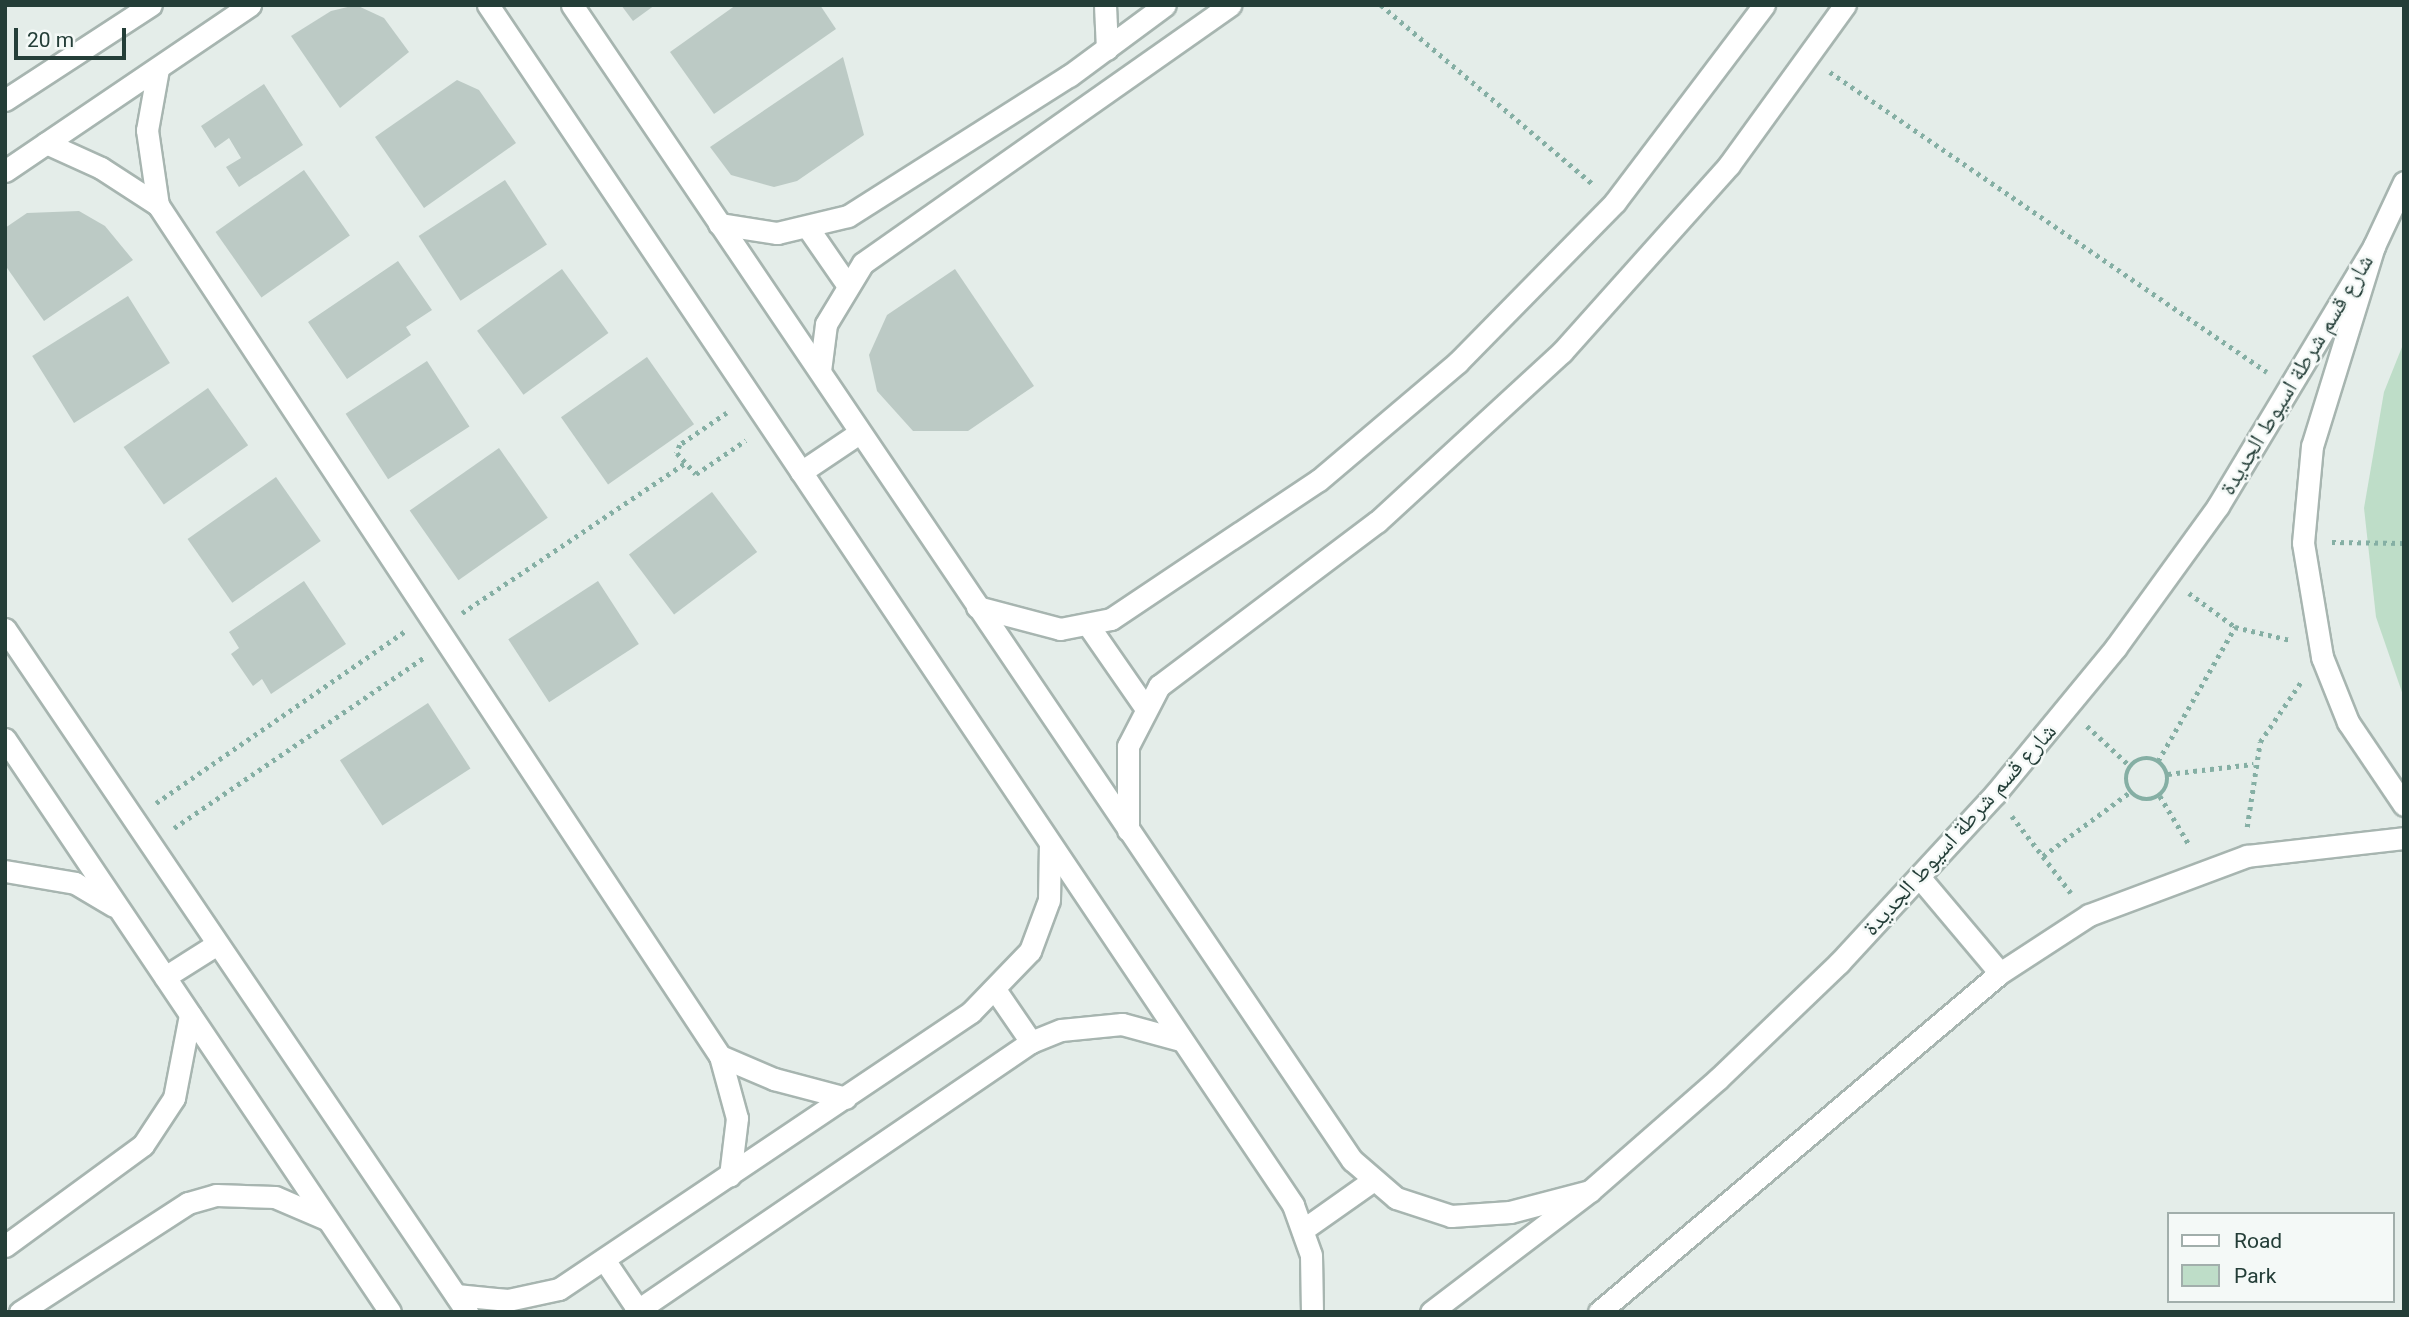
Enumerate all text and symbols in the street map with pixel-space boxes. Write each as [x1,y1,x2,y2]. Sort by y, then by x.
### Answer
scale bar [18,14,130,58]
text: 20 m [27,28,74,52]
street label: شارع قسم شرطة اسيوط الجديدة [2214,250,2380,500]
street label: شارع قسم شرطة اسيوط الجديدة [1858,718,2062,942]
legend [2168,1212,2395,1303]
text: Road [2234,1229,2282,1253]
text: Park [2234,1264,2276,1288]

